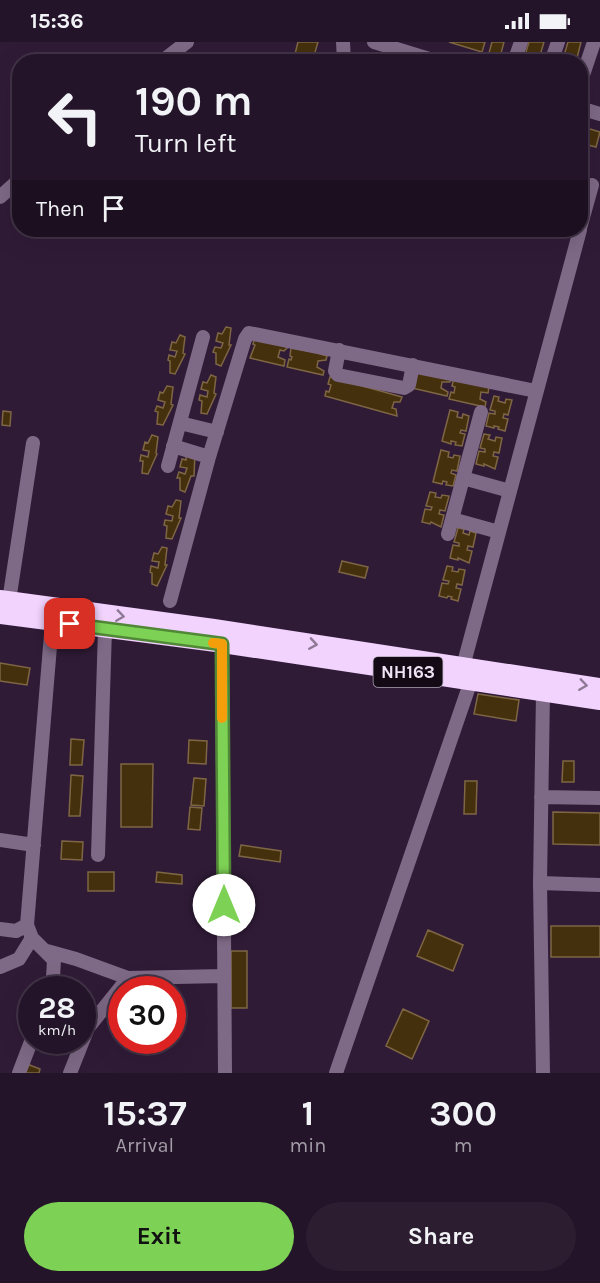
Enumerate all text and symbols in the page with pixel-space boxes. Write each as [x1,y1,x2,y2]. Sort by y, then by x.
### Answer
text: 15:36 [30,8,84,34]
text: 190 m [135,76,253,126]
icon: left [36,78,114,156]
text: Turn left [135,127,236,159]
icon: arrive [97,192,130,225]
text: Then [36,196,85,222]
pin [44,598,95,649]
icon: arrive [53,607,86,640]
one-way arrow [116,609,125,621]
one-way arrow [308,637,318,650]
road number: NH163 [374,657,442,687]
one-way arrow [579,678,588,690]
position arrow [192,873,256,937]
speed limit sign: 30 [108,976,186,1054]
text: 28 [38,990,76,1026]
text: km/h [38,1021,76,1039]
text: 15:37 [103,1092,187,1134]
text: 1 [302,1092,314,1134]
text: 300 [429,1092,497,1134]
text: Arrival [115,1134,174,1157]
text: min [290,1134,326,1157]
text: m [454,1134,473,1157]
button: Exit [24,1202,294,1271]
button: Share [306,1202,576,1271]

